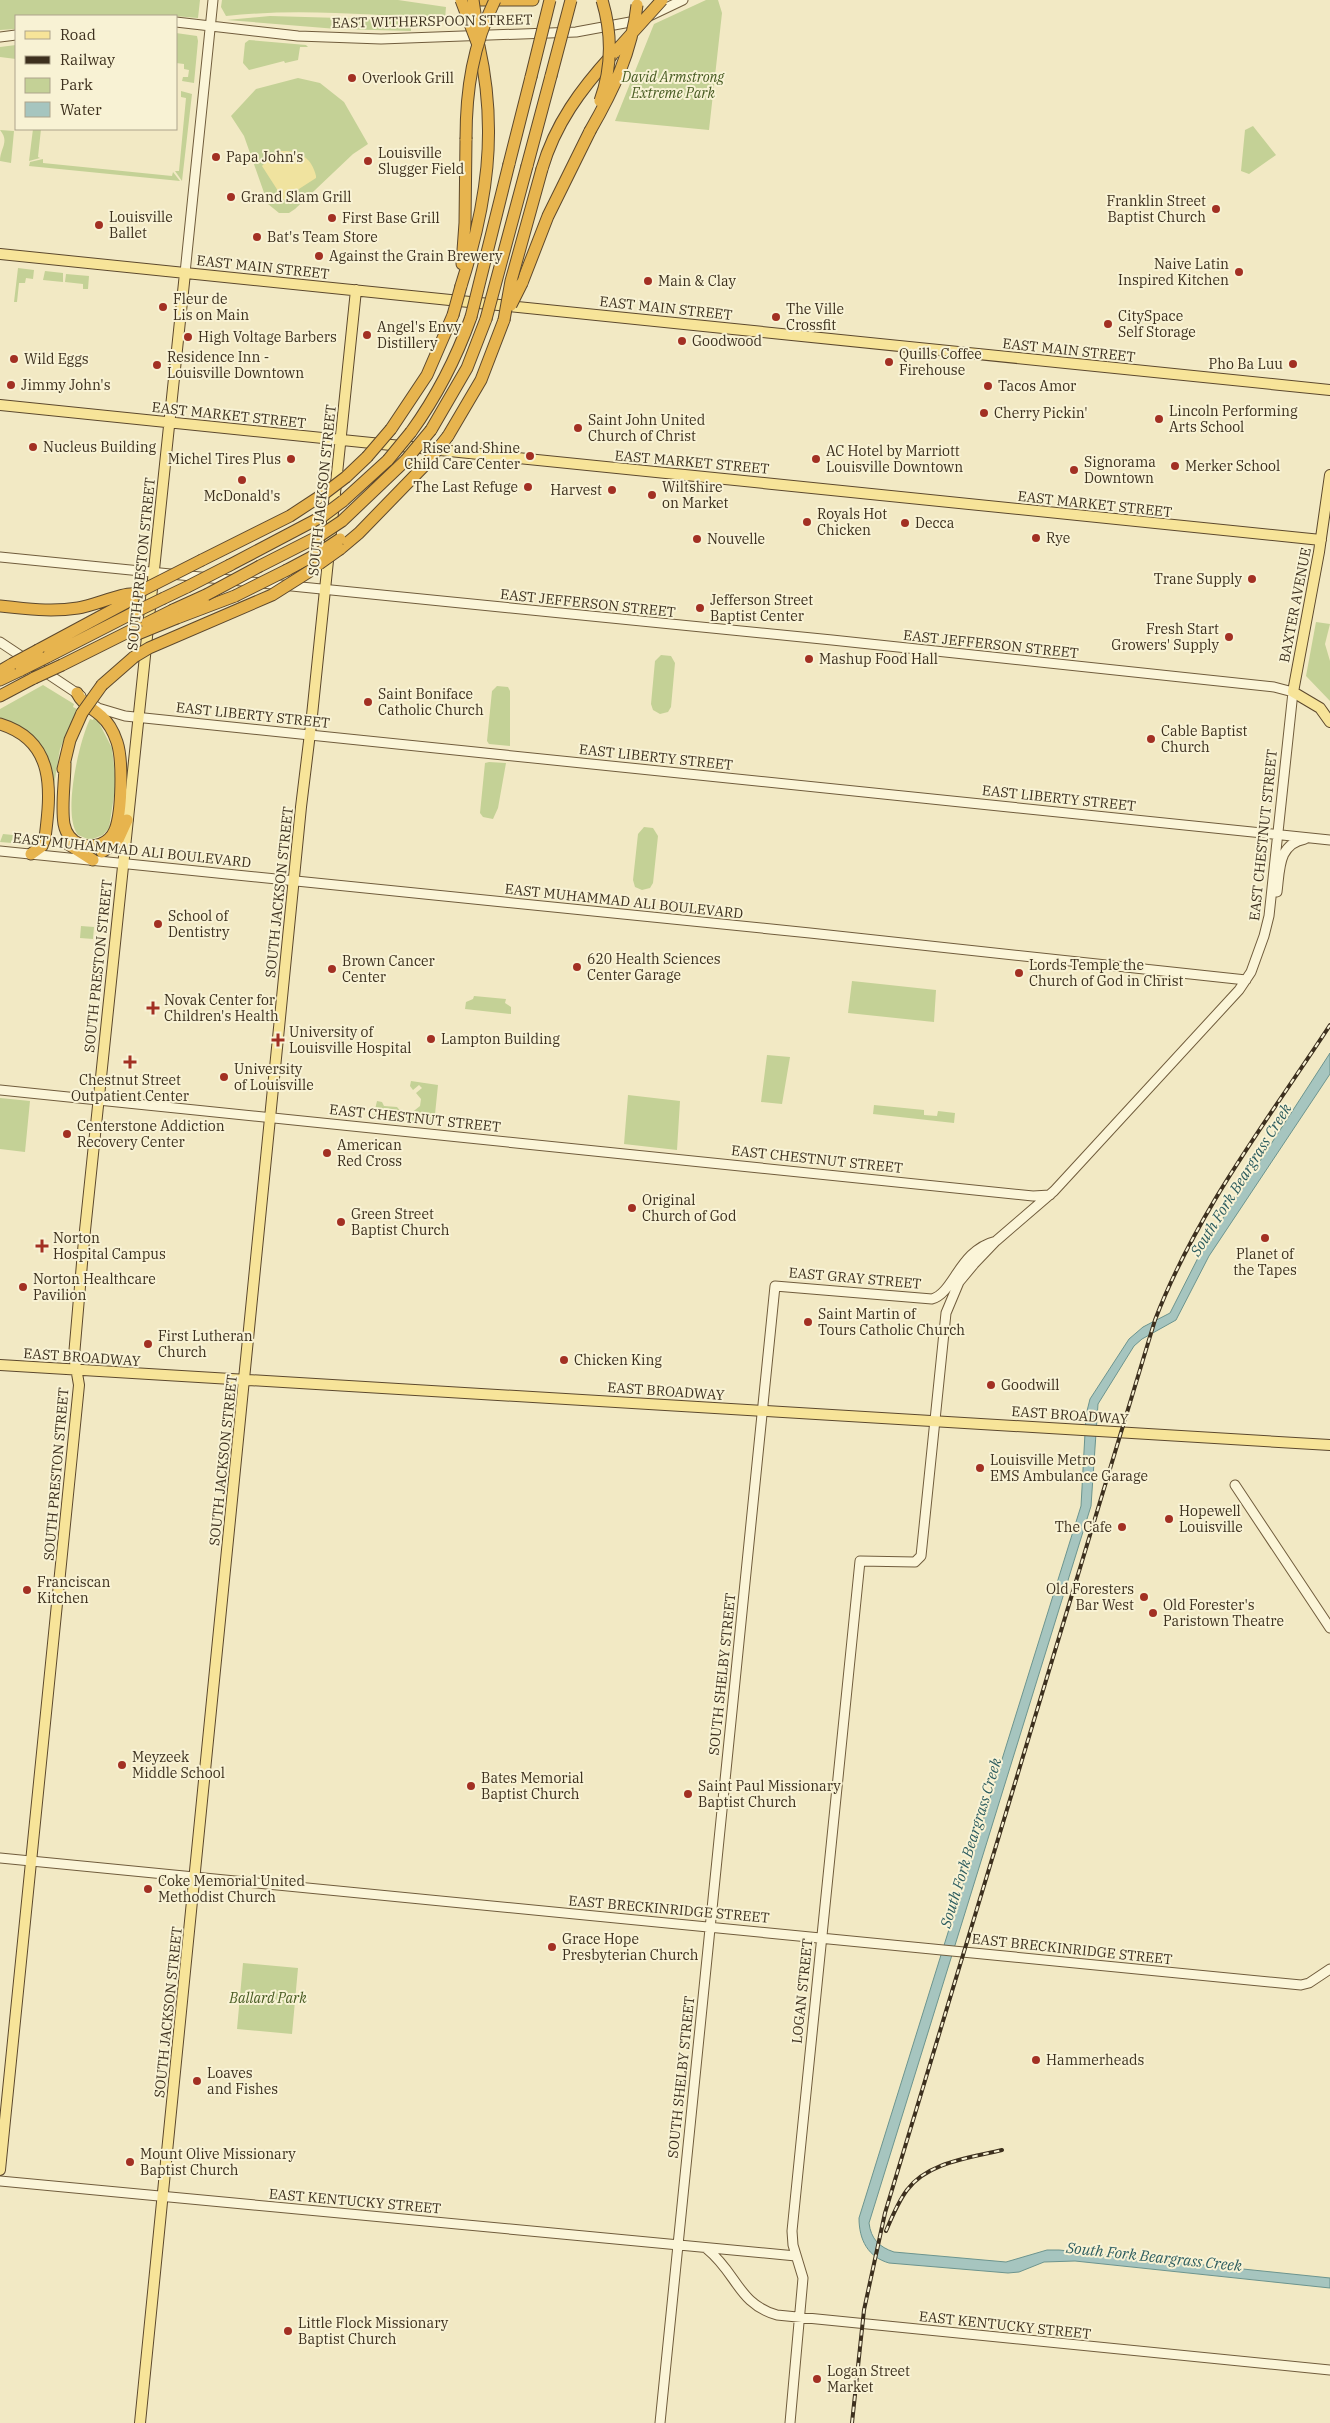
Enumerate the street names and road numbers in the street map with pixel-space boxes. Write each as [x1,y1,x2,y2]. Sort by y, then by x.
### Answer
street label: EAST WITHERSPOON STREET [331,10,533,32]
street label: EAST MAIN STREET [196,251,330,283]
street label: EAST MAIN STREET [599,292,733,324]
street label: EAST MAIN STREET [1002,334,1136,366]
street label: EAST MARKET STREET [151,398,307,432]
street label: SOUTH JACKSON STREET [304,403,340,577]
street label: EAST MARKET STREET [614,446,770,478]
street label: SOUTH PRESTON STREET [123,477,159,651]
street label: EAST MARKET STREET [1017,487,1173,521]
street label: BAXTER AVENUE [1275,546,1315,664]
street label: EAST JEFFERSON STREET [499,585,677,621]
street label: EAST JEFFERSON STREET [902,626,1080,662]
street label: EAST LIBERTY STREET [175,698,331,732]
street label: EAST LIBERTY STREET [578,740,734,774]
street label: EAST CHESTNUT STREET [1245,748,1281,922]
street label: EAST LIBERTY STREET [981,781,1137,815]
street label: SOUTH JACKSON STREET [261,805,297,979]
street label: EAST MUHAMMAD ALI BOULEVARD [12,829,252,871]
street label: SOUTH PRESTON STREET [80,879,116,1053]
street label: EAST MUHAMMAD ALI BOULEVARD [504,880,744,922]
street label: EAST CHESTNUT STREET [328,1100,502,1136]
street label: EAST CHESTNUT STREET [730,1141,904,1177]
street label: EAST GRAY STREET [788,1263,922,1293]
street label: EAST BROADWAY [23,1344,141,1370]
street label: SOUTH JACKSON STREET [205,1373,241,1547]
street label: EAST BROADWAY [607,1378,725,1404]
street label: SOUTH PRESTON STREET [39,1387,73,1561]
street label: EAST BROADWAY [1011,1402,1129,1428]
street label: SOUTH SHELBY STREET [705,1592,739,1756]
street label: EAST BRECKINRIDGE STREET [568,1891,770,1927]
street label: SOUTH JACKSON STREET [150,1925,186,2099]
street label: EAST BRECKINRIDGE STREET [971,1930,1173,1968]
street label: LOGAN STREET [788,1938,816,2044]
street label: SOUTH SHELBY STREET [664,1995,698,2159]
street label: EAST KENTUCKY STREET [268,2184,442,2218]
street label: EAST KENTUCKY STREET [918,2307,1092,2343]

